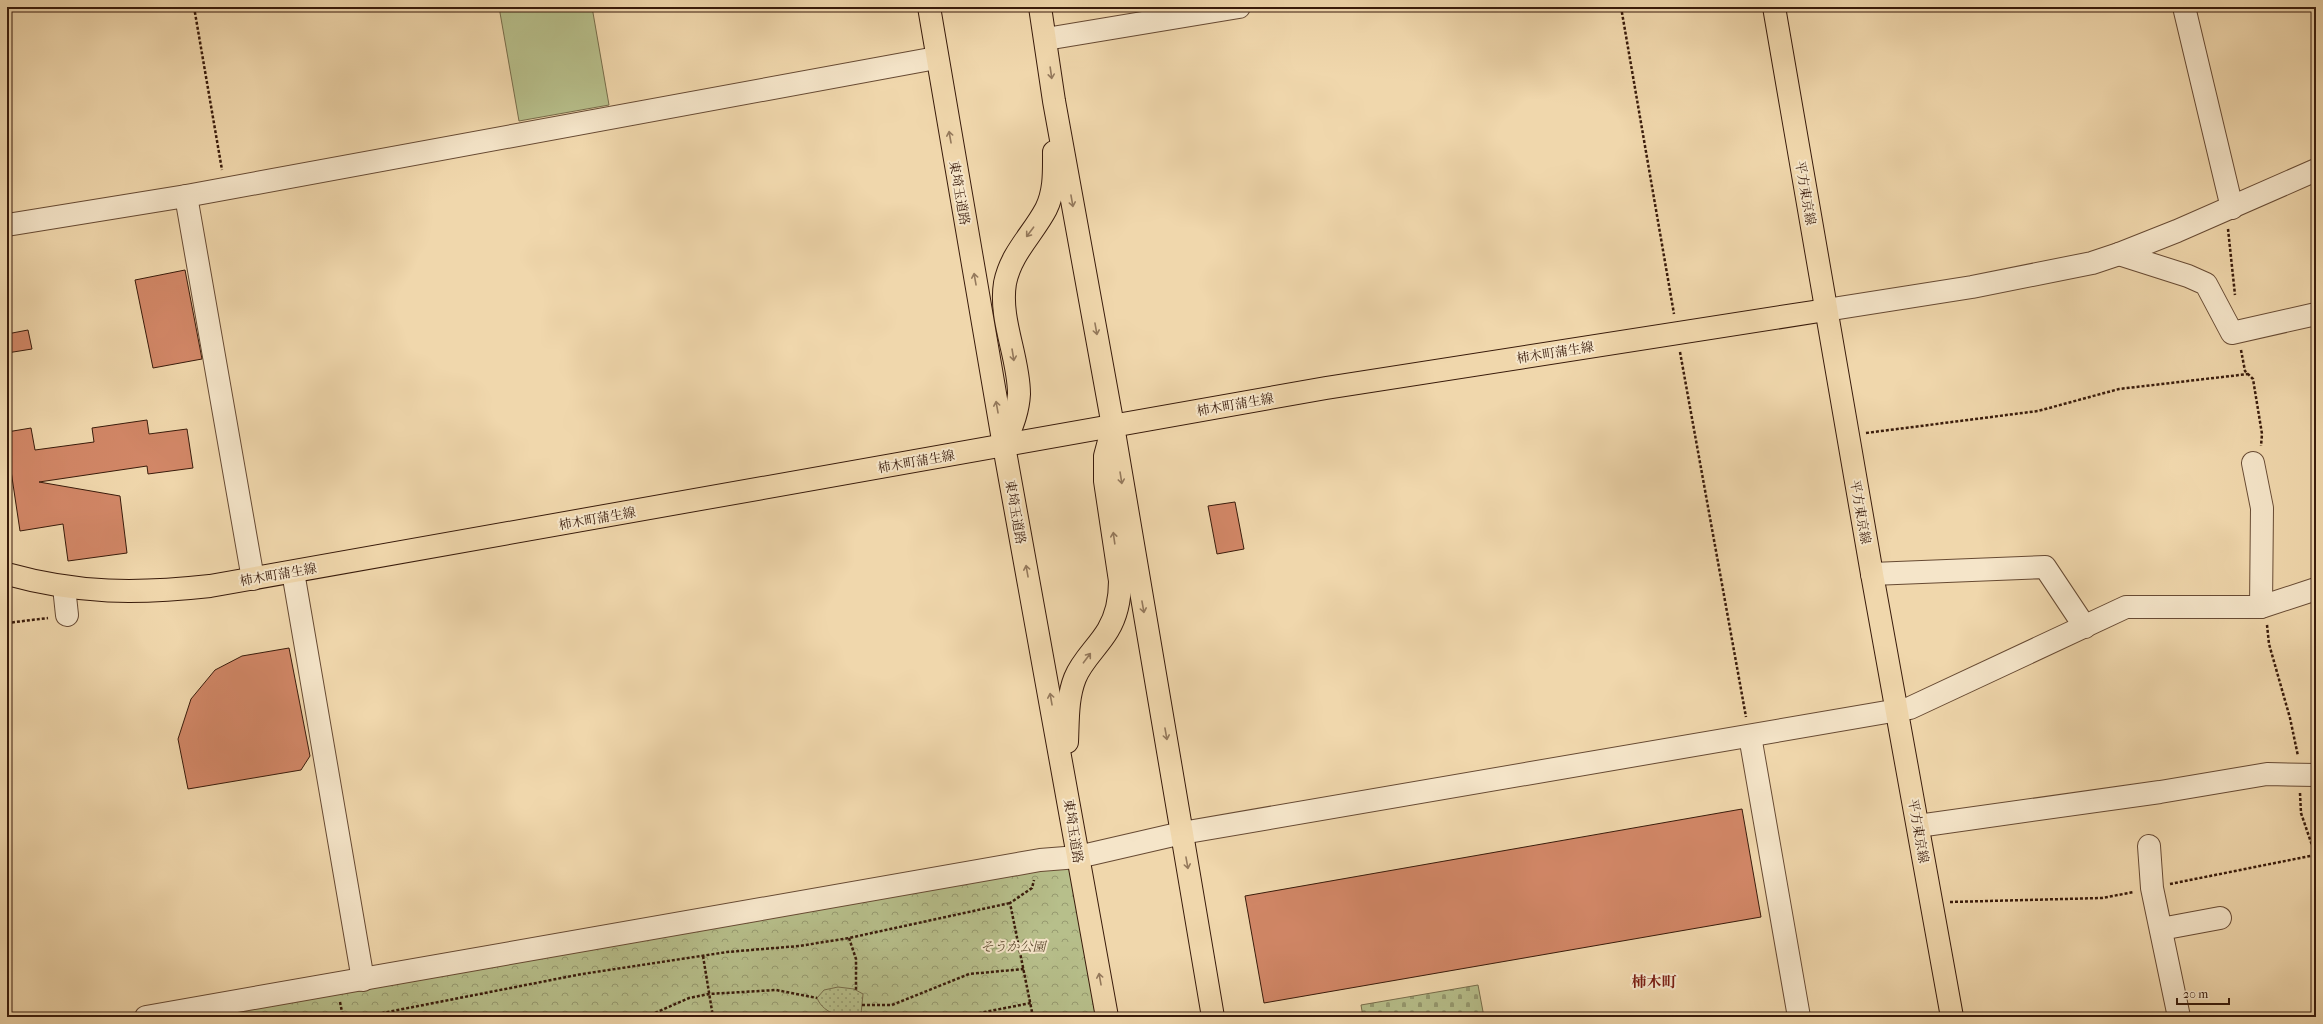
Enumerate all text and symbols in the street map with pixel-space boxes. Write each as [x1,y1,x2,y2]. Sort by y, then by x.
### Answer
one-way arrow [1047,66,1055,79]
one-way arrow [946,131,954,144]
street label: 東埼玉道路 [946,160,973,226]
street label: 平方東京線 [1792,160,1819,226]
one-way arrow [1068,194,1076,207]
one-way arrow [1026,227,1035,238]
one-way arrow [971,273,979,286]
one-way arrow [1092,322,1100,335]
street label: 柿木町蒲生線 [1515,339,1595,366]
one-way arrow [1009,348,1017,361]
street label: 柿木町蒲生線 [1195,390,1275,419]
one-way arrow [993,401,1001,414]
street label: 柿木町蒲生線 [876,447,956,476]
one-way arrow [1118,471,1126,484]
street label: 東埼玉道路 [1002,479,1029,545]
street label: 平方東京線 [1847,479,1874,545]
street label: 柿木町蒲生線 [557,504,637,533]
one-way arrow [1110,532,1118,545]
street label: 柿木町蒲生線 [238,560,318,589]
one-way arrow [1023,565,1031,578]
one-way arrow [1139,600,1147,613]
one-way arrow [1083,653,1091,664]
one-way arrow [1047,693,1055,706]
one-way arrow [1162,728,1170,741]
street label: 東埼玉道路 [1061,798,1086,864]
street label: 平方東京線 [1905,798,1932,864]
one-way arrow [1184,856,1192,869]
park label: そうか公園 [980,939,1047,954]
one-way arrow [1096,972,1104,985]
district label: 柿木町 [1631,973,1677,991]
scale bar [2177,980,2229,1006]
text: 20 m [2183,987,2208,1001]

